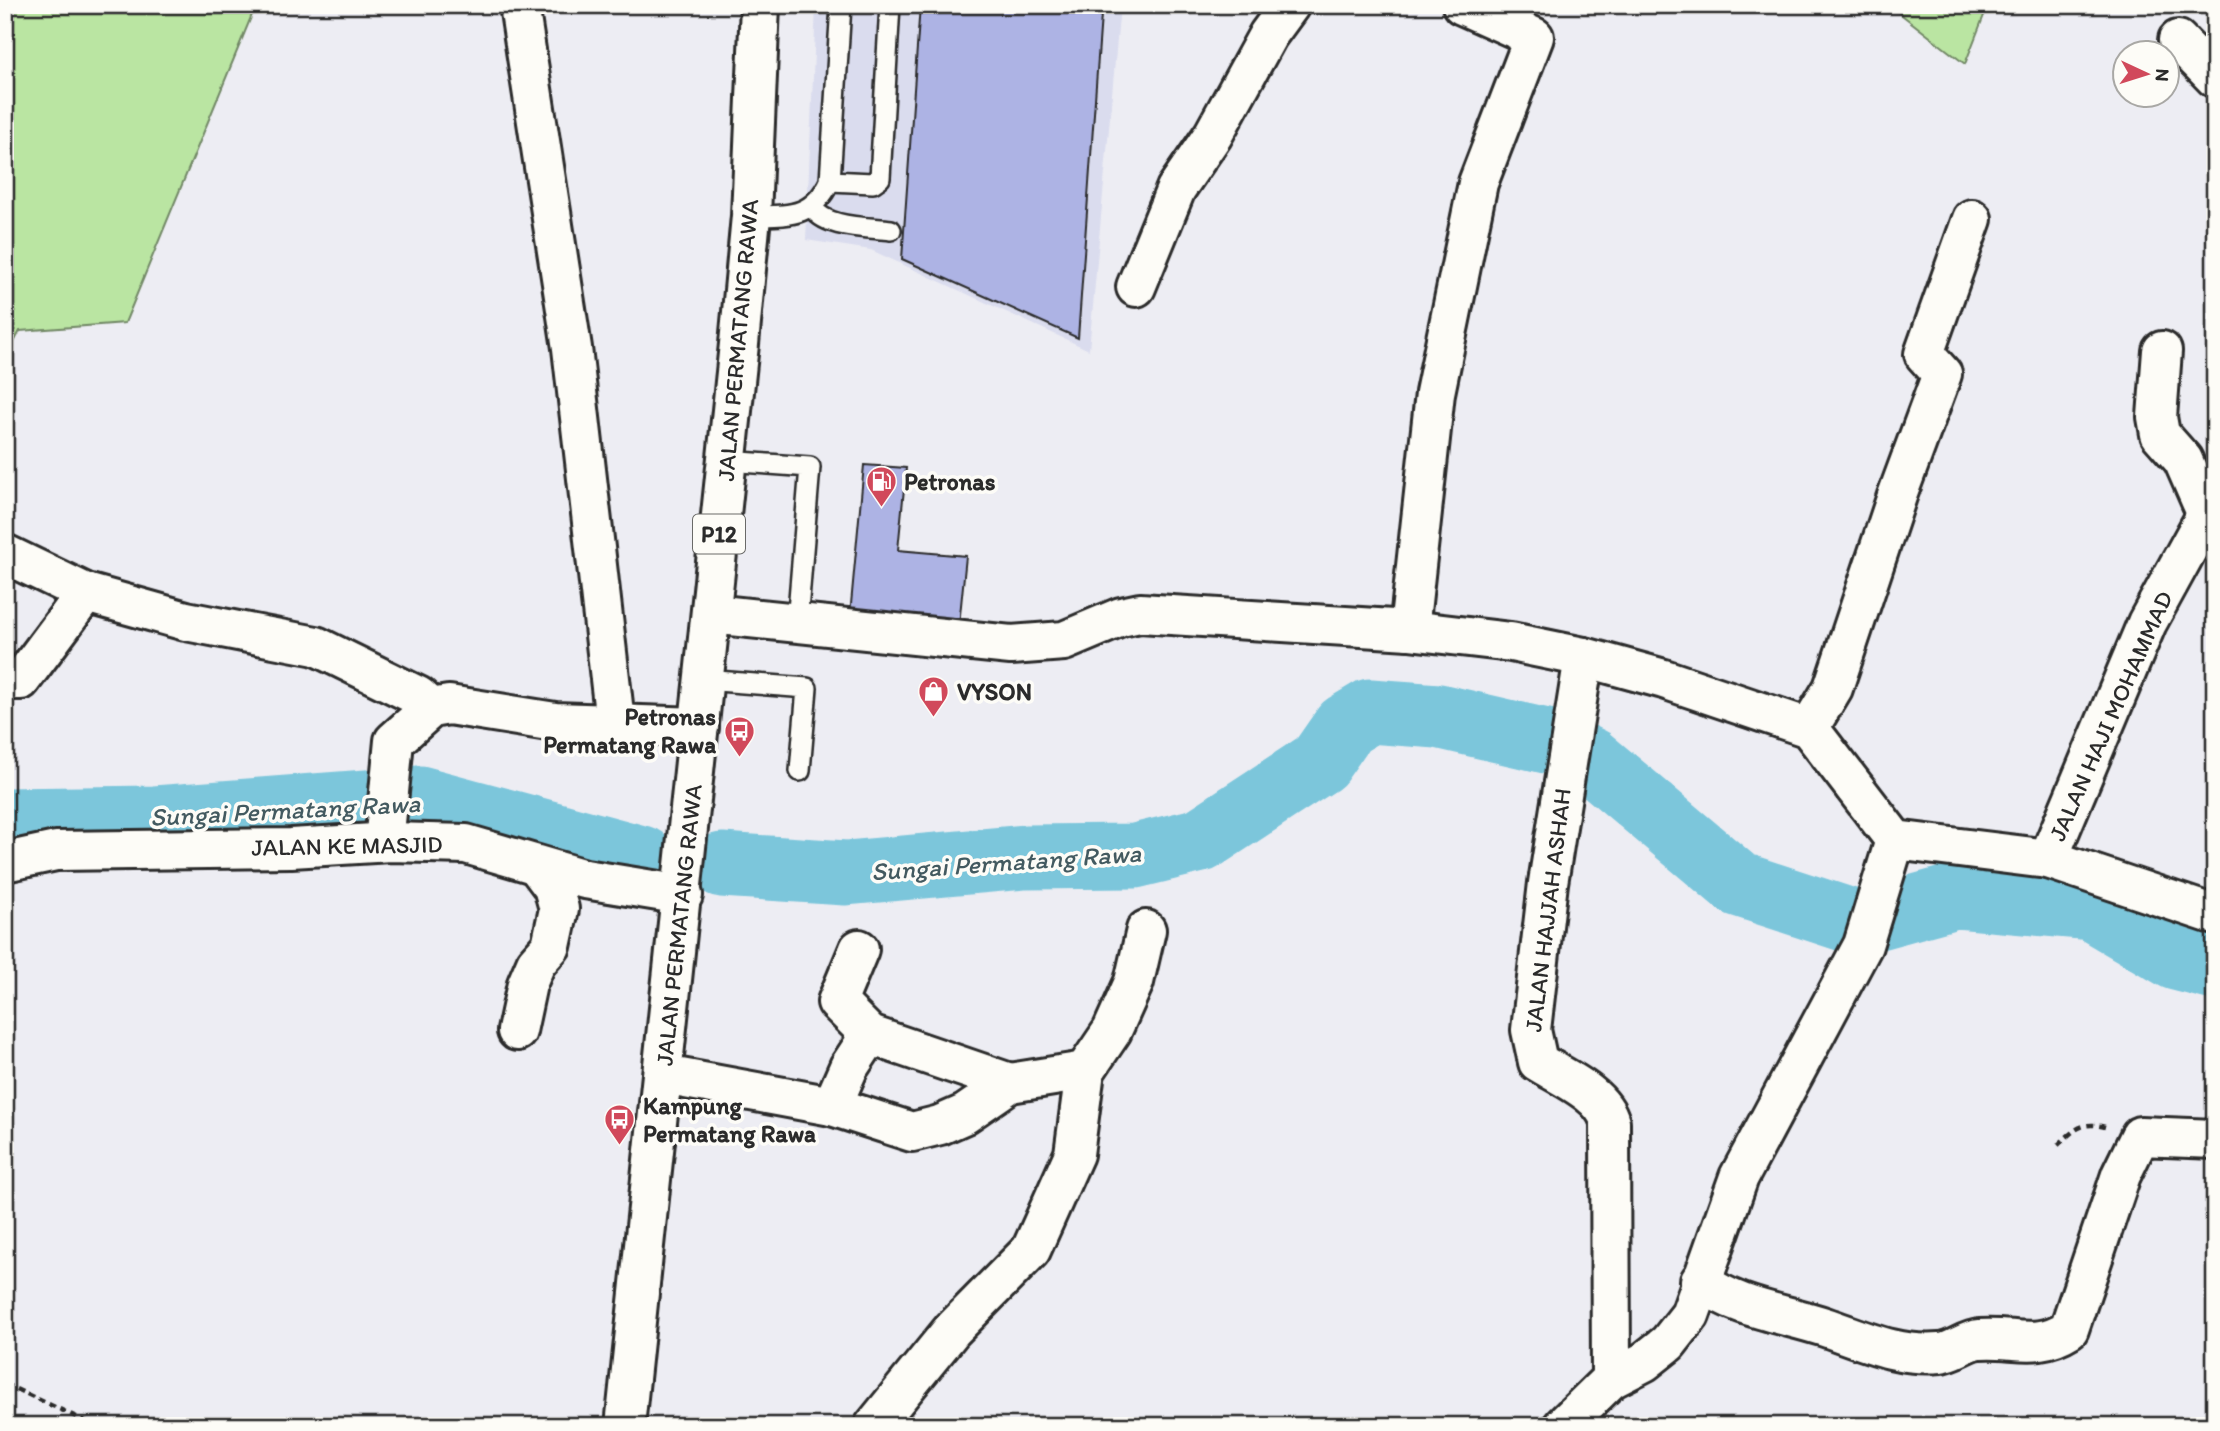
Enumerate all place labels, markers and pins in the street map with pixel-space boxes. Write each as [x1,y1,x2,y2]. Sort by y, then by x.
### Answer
fuel station icon: Petronas [864,465,898,509]
place label: Petronas [904,467,996,496]
shop icon: VYSON [917,675,951,719]
place label: VYSON [957,677,1032,706]
place label: Petronas Permatang Rawa [543,702,716,760]
bus stop icon: Petronas Permatang Rawa [722,714,756,758]
place label: Kampung Permatang Rawa [643,1091,816,1149]
bus stop icon: Kampung Permatang Rawa [603,1103,637,1147]

